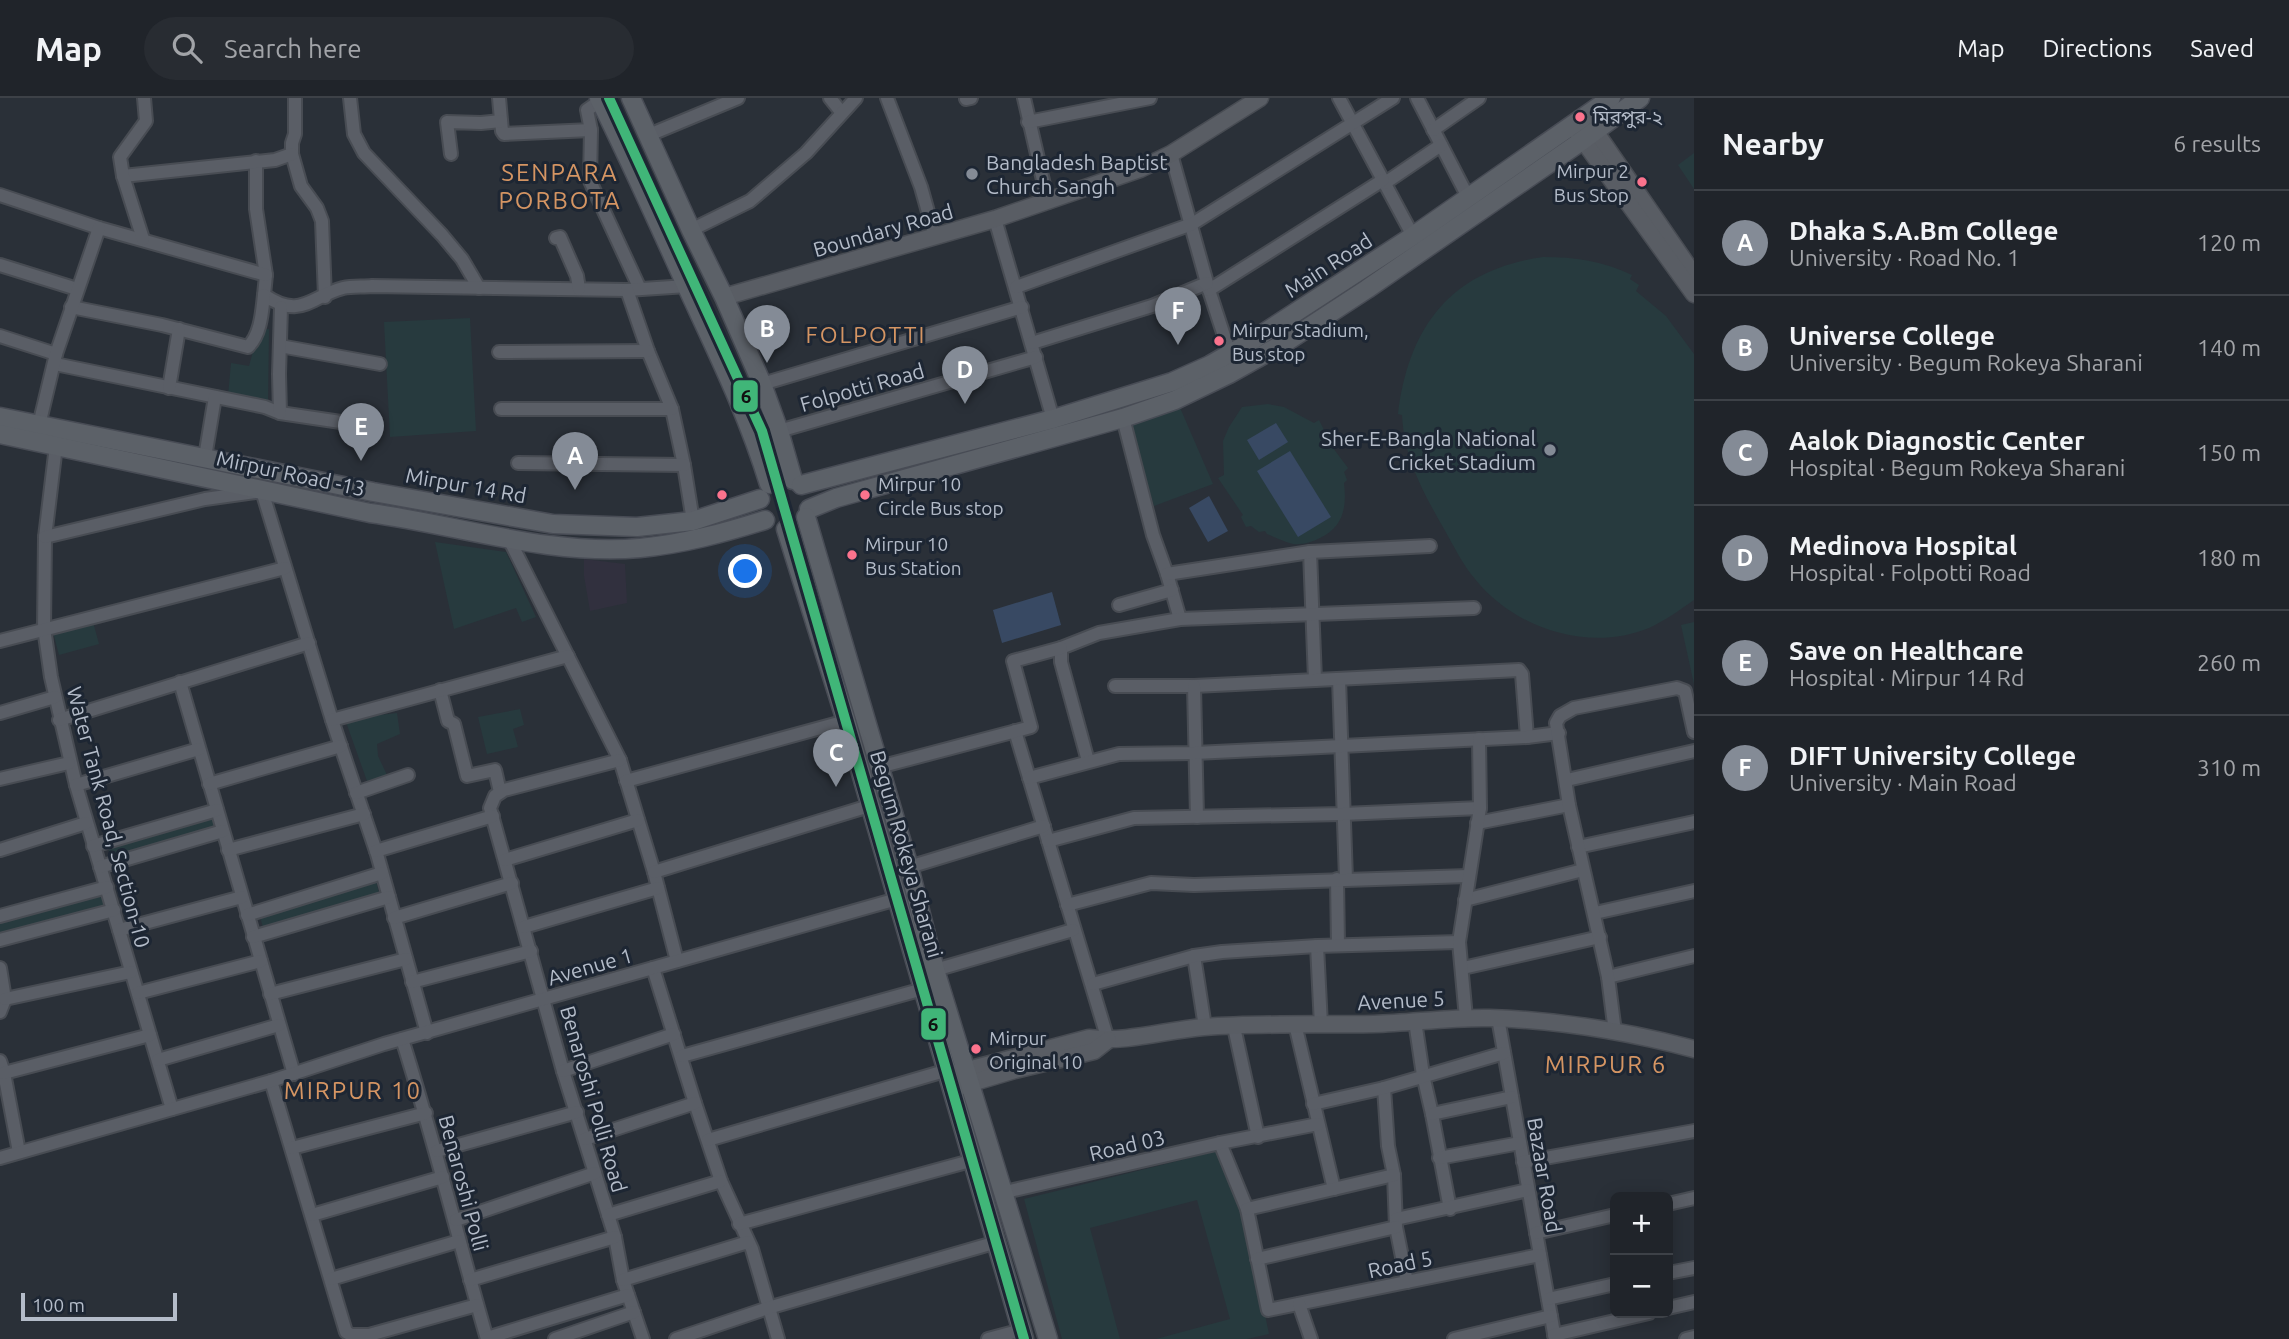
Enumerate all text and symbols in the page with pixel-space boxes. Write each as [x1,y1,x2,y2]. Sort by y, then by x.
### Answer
search box [144,17,634,80]
icon: search [168,29,206,67]
text: Map [35,30,102,67]
text: Search here [224,34,362,63]
text: Map [1957,35,2004,62]
text: Directions [2042,35,2152,62]
text: Saved [2190,35,2254,62]
place label: মিরপুর-২ [1592,106,1663,129]
marker: মিরপুর-২ [1573,110,1587,124]
text: Nearby [1722,127,1824,161]
text: 6 results [2173,131,2261,156]
place label: Bangladesh Baptist Church Sangh [986,150,1167,198]
district label: SENPARA PORBOTA [498,159,622,214]
place label: Mirpur 2 Bus Stop [1554,160,1629,206]
marker: Bangladesh Baptist Church Sangh [964,166,980,182]
marker: Mirpur 2 Bus Stop [1635,175,1649,189]
street label: Boundary Road [810,199,956,261]
text: Dhaka S.A.Bm College [1789,216,2058,245]
street label: Main Road [1280,228,1376,302]
text: A [1737,230,1753,255]
text: 120 m [2197,230,2261,255]
text: University · Road No. 1 [1789,245,2020,270]
pin: F [1155,287,1201,345]
pin: B [744,305,790,363]
place label: Mirpur Stadium, Bus stop [1232,319,1369,365]
text: Universe College [1789,321,1995,350]
district label: FOLPOTTI [806,322,926,347]
marker: Mirpur Stadium, Bus stop [1212,334,1226,348]
text: B [1737,335,1753,360]
text: 140 m [2197,335,2261,360]
pin: D [942,346,988,404]
text: University · Begum Rokeya Sharani [1789,350,2143,375]
street label: Folpotti Road [797,358,927,416]
line badge: 6 [732,379,759,413]
text: 6 [741,385,751,407]
pin: E [338,403,384,461]
place label: Sher-E-Bangla National Cricket Stadium [1321,426,1536,474]
text: Aalok Diagnostic Center [1789,426,2085,455]
pin: A [552,432,598,490]
text: C [1738,440,1752,465]
text: 150 m [2197,440,2261,465]
marker: Sher-E-Bangla National Cricket Stadium [1542,442,1558,458]
street label: Mirpur Road -13 [214,446,368,500]
text: Hospital · Begum Rokeya Sharani [1789,455,2125,480]
street label: Mirpur 14 Rd [404,463,528,507]
place label: Mirpur 10 Circle Bus stop [878,473,1004,519]
unlabelled marker [715,488,729,502]
marker: Mirpur 10 Circle Bus stop [858,488,872,502]
text: Medinova Hospital [1789,531,2017,560]
place label: Mirpur 10 Bus Station [865,533,962,579]
text: D [1737,545,1753,570]
text: 180 m [2197,545,2261,570]
marker: Mirpur 10 Bus Station [845,548,859,562]
your location [728,554,762,588]
text: Hospital · Folpotti Road [1789,560,2031,585]
text: Save on Healthcare [1789,636,2024,665]
text: E [1738,650,1752,675]
text: 260 m [2197,650,2261,675]
text: Hospital · Mirpur 14 Rd [1789,665,2024,690]
street label: Water Tank Road, Section-10 [63,684,155,950]
pin: C [813,729,859,787]
text: DIFT University College [1789,741,2076,770]
street label: Begum Rokeya Sharani [866,748,948,960]
text: F [1739,755,1751,780]
text: 310 m [2197,755,2261,780]
text: University · Main Road [1789,770,2017,795]
street label: Avenue 1 [545,942,635,990]
street label: Avenue 5 [1357,986,1445,1014]
street label: Benaroshi Polli Road [556,1003,632,1195]
line badge: 6 [920,1007,947,1041]
text: 6 [928,1013,938,1035]
place label: Mirpur Original 10 [989,1027,1082,1073]
marker: Mirpur Original 10 [969,1042,983,1056]
district label: MIRPUR 6 [1545,1051,1667,1078]
district label: MIRPUR 10 [284,1077,422,1104]
street label: Benaroshi Polli [434,1112,494,1254]
street label: Bazaar Road [1523,1116,1567,1234]
street label: Road 03 [1087,1125,1167,1165]
map controls [1610,1192,1673,1318]
button: + [1610,1192,1673,1255]
street label: Road 5 [1366,1245,1434,1283]
button: − [1610,1255,1673,1318]
scale bar [21,1290,177,1322]
text: 100 m [32,1294,85,1316]

